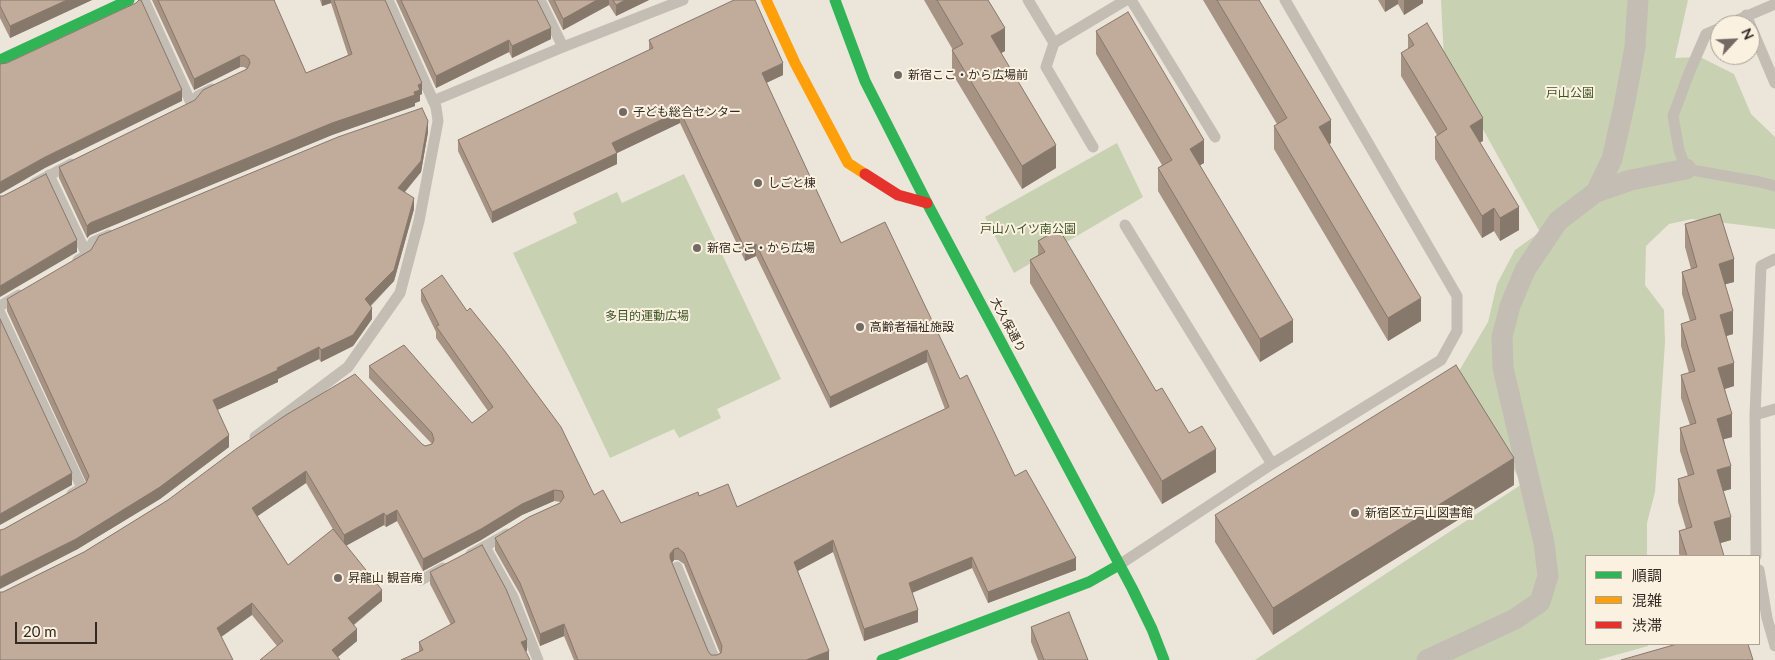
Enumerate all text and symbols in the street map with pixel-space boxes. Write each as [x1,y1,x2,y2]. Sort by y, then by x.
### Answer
north arrow [1710,15,1760,65]
text: N [1738,25,1758,42]
place label: 新宿ここ・から広場前 [908,68,1028,82]
marker: 新宿ここ・から広場前 [892,69,904,81]
park label: 戸山公園 [1546,86,1594,100]
place label: 子ども総合センター [633,105,741,119]
marker: 子ども総合センター [617,106,629,118]
place label: しごと棟 [768,176,816,190]
marker: しごと棟 [752,177,764,189]
park label: 戸山ハイツ南公園 [980,222,1076,236]
place label: 新宿ここ・から広場 [707,241,815,255]
marker: 新宿ここ・から広場 [691,242,703,254]
street label: 大久保通り [988,295,1028,355]
park label: 多目的運動広場 [605,309,689,323]
place label: 高齢者福祉施設 [870,320,954,334]
marker: 高齢者福祉施設 [854,321,866,333]
place label: 新宿区立戸山図書館 [1365,506,1473,520]
marker: 新宿区立戸山図書館 [1349,507,1361,519]
legend [1585,555,1760,645]
text: 順調 [1632,566,1662,584]
place label: 昇龍山 観音庵 [348,571,423,585]
marker: 昇龍山 観音庵 [332,572,344,584]
text: 混雑 [1632,591,1662,609]
scale bar [18,612,100,644]
text: 渋滞 [1632,616,1662,634]
text: 20 m [23,622,57,640]

